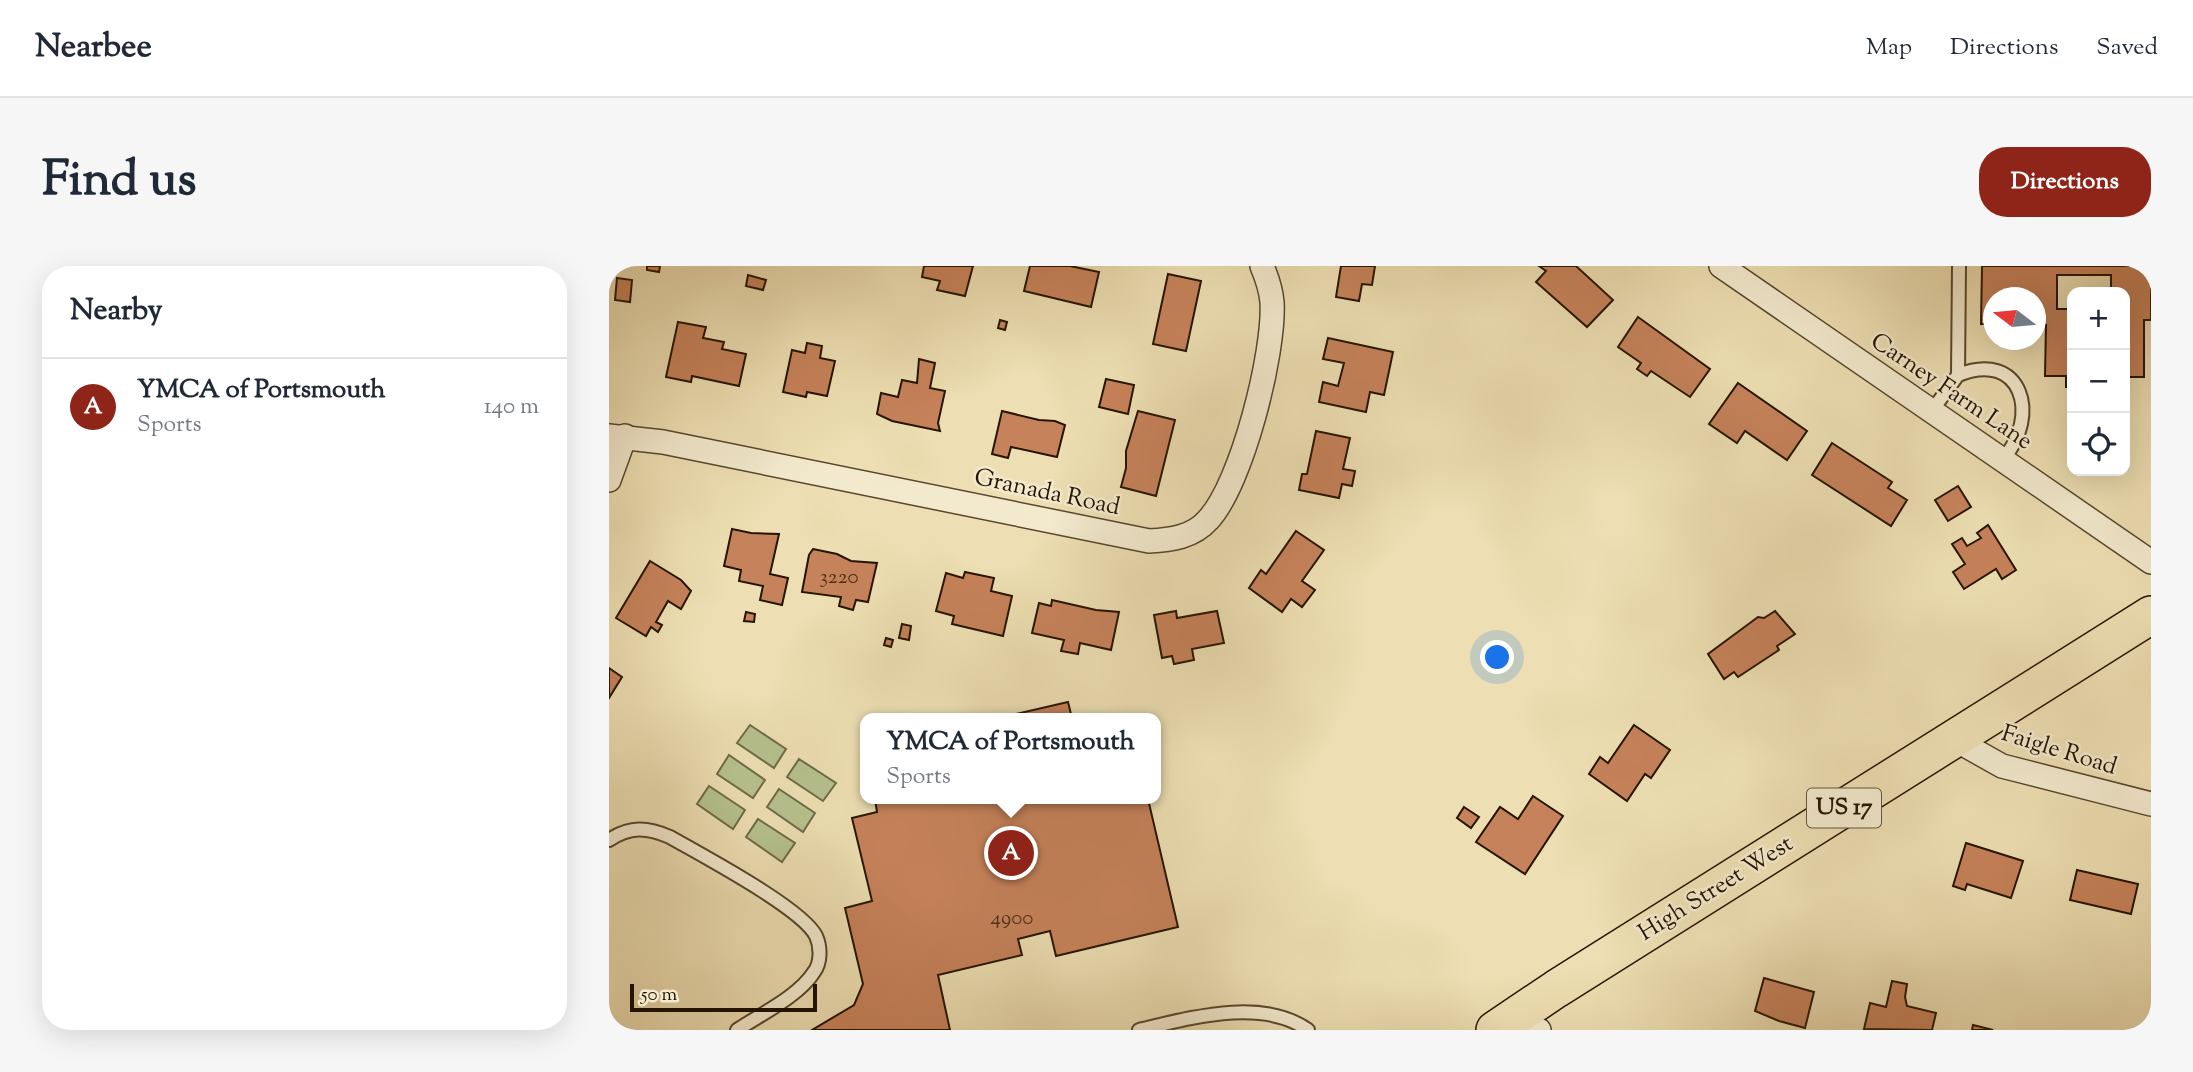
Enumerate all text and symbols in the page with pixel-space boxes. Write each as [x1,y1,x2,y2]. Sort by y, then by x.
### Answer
text: Nearbee [35,24,152,72]
text: Map [1866,31,1912,65]
text: Directions [1950,31,2058,65]
text: Saved [2096,31,2158,65]
text: Find us [42,147,196,217]
button: Directions [1979,147,2151,217]
north arrow [1983,287,2046,350]
map controls [2067,287,2130,476]
button: + [2067,287,2130,350]
text: Nearby [70,290,162,333]
street label: Carney Farm Lane [1863,325,2039,459]
button: − [2067,350,2130,413]
text: YMCA of Portsmouth [137,372,385,409]
text: A [84,391,102,424]
text: 140 m [484,391,539,424]
text: Sports [137,409,202,442]
button: locate [2067,413,2130,476]
street label: Granada Road [971,461,1123,525]
house number: 3220 [819,563,859,593]
your location [1480,640,1514,674]
popup [860,713,1161,804]
street label: Faigle Road [1997,717,2121,785]
text: YMCA of Portsmouth [886,724,1135,761]
text: Sports [886,761,951,794]
road number: US 17 [1807,788,1881,828]
pin: A [988,827,1034,879]
street label: High Street West [1632,828,1800,950]
house number: 4900 [991,904,1033,934]
scale bar [630,981,817,1013]
text: 50 m [641,982,677,1009]

